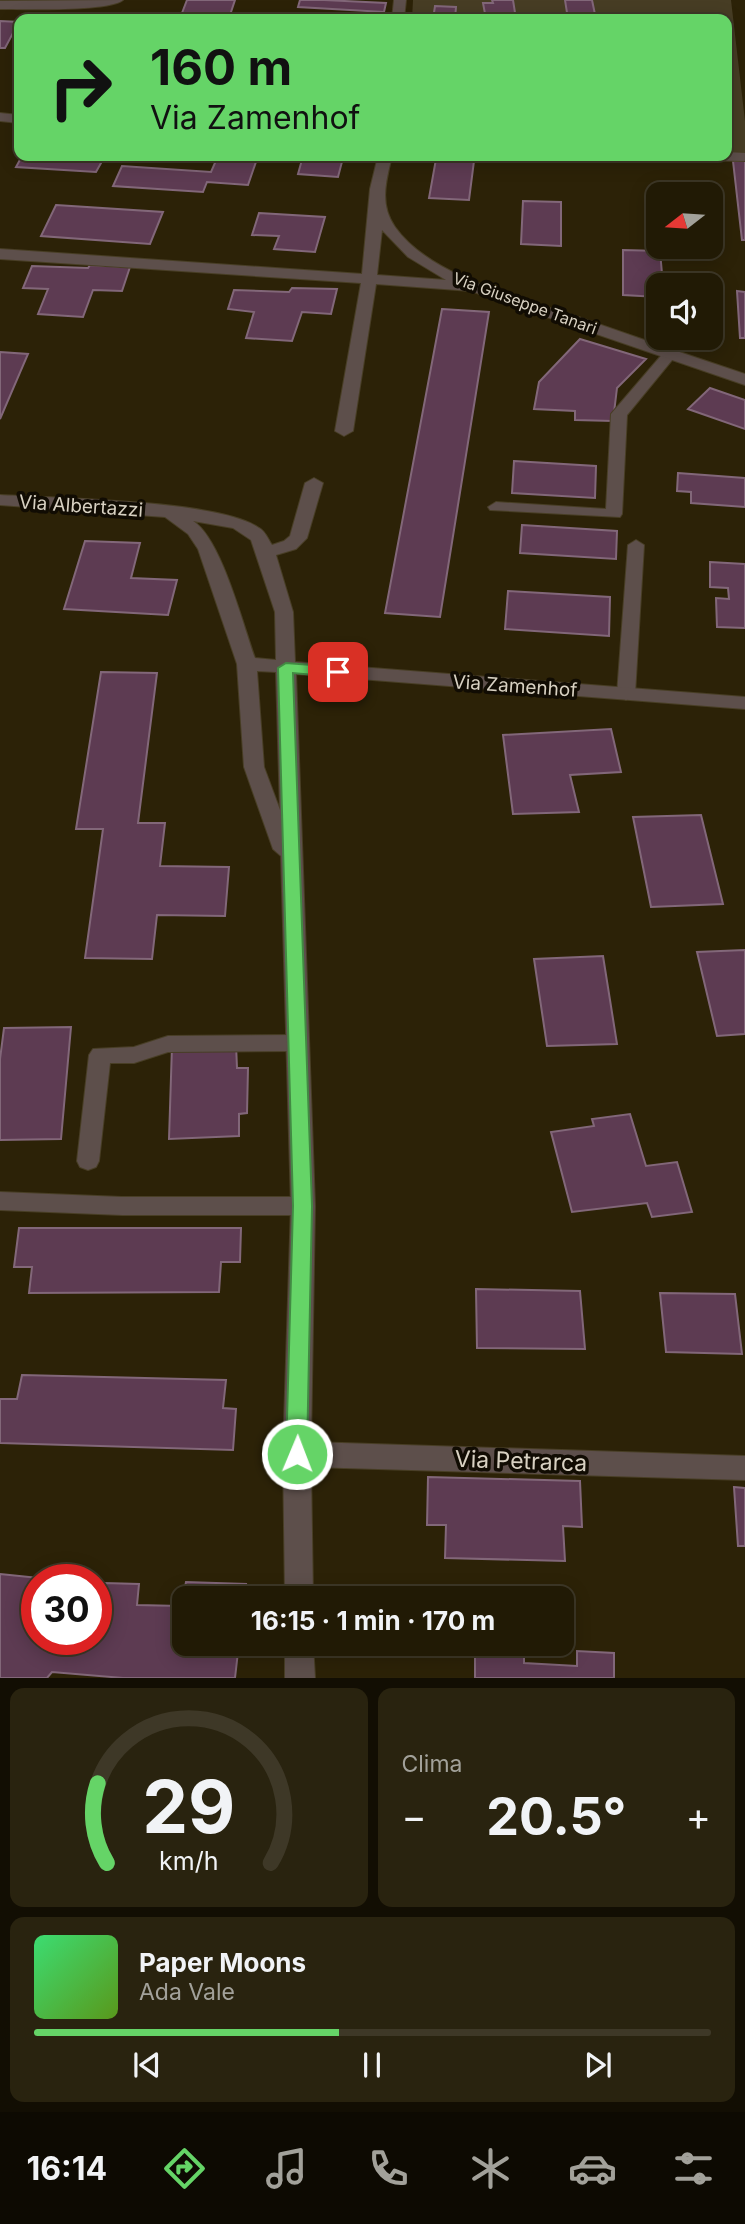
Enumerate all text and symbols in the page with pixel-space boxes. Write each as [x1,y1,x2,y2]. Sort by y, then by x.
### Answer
text: 160 m [150,38,292,97]
icon: right [35,42,126,133]
text: Via Zamenhof [150,98,360,137]
north arrow [646,182,723,259]
map controls [646,182,723,350]
street label: Via Giuseppe Tanari [450,268,600,338]
button: sound [646,273,723,350]
street label: Via Albertazzi [18,490,144,522]
pin [308,642,368,702]
icon: arrive [319,653,357,691]
street label: Via Zamenhof [452,670,578,702]
position arrow [260,1417,334,1491]
street label: Via Petrarca [454,1445,588,1477]
speed limit sign: 30 [21,1564,112,1655]
text: 16:15 · 1 min · 170 m [251,1605,495,1636]
text: Clima [402,1750,463,1778]
text: 29 [142,1763,235,1852]
text: 20.5° [486,1785,626,1848]
text: − [402,1793,427,1839]
text: + [686,1793,711,1839]
text: km/h [159,1846,218,1876]
text: Paper Moons [139,1947,306,1978]
text: Ada Vale [139,1978,235,2006]
icon: previous [128,2046,166,2084]
icon: pause [353,2046,391,2084]
icon: next [579,2046,617,2084]
icon: directions [160,2144,209,2193]
icon: music [262,2144,311,2193]
icon: phone [364,2144,413,2193]
icon: climate [466,2144,515,2193]
icon: car [568,2144,617,2193]
icon: filters [669,2144,718,2193]
text: 16:14 [26,2149,107,2188]

